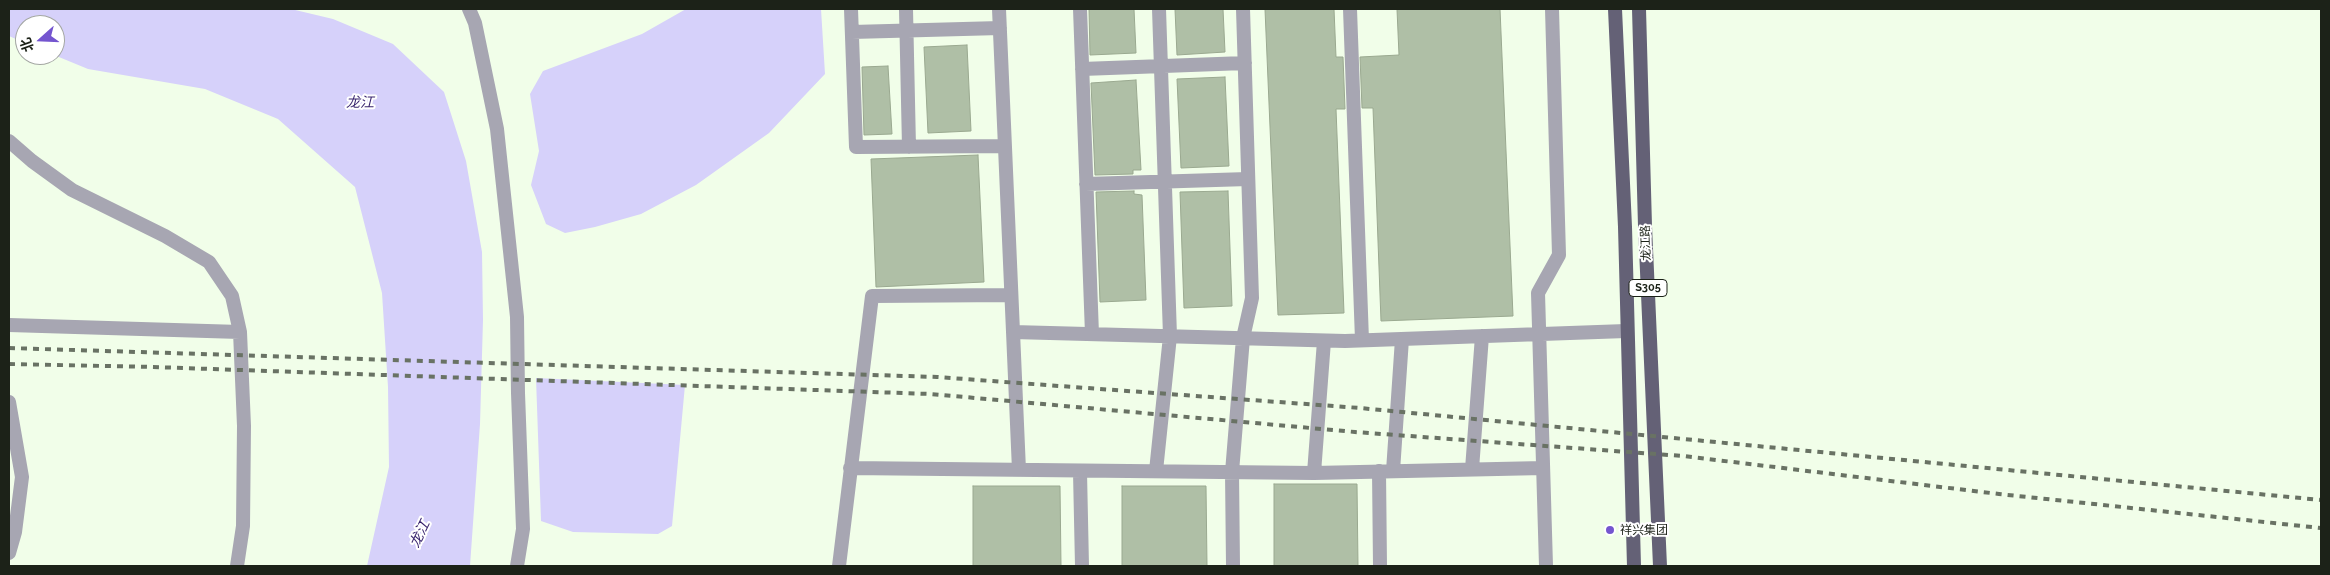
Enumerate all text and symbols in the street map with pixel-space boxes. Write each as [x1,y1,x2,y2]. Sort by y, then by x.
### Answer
north arrow [15,15,65,65]
text: 北 [17,35,37,54]
water label: 龙江 [346,95,374,111]
street label: 龙江路 [1638,225,1654,261]
road number: S305 [1629,280,1667,296]
water label: 龙江 [406,518,434,550]
place label: 祥兴集团 [1620,523,1668,537]
marker: 祥兴集团 [1604,524,1616,536]

